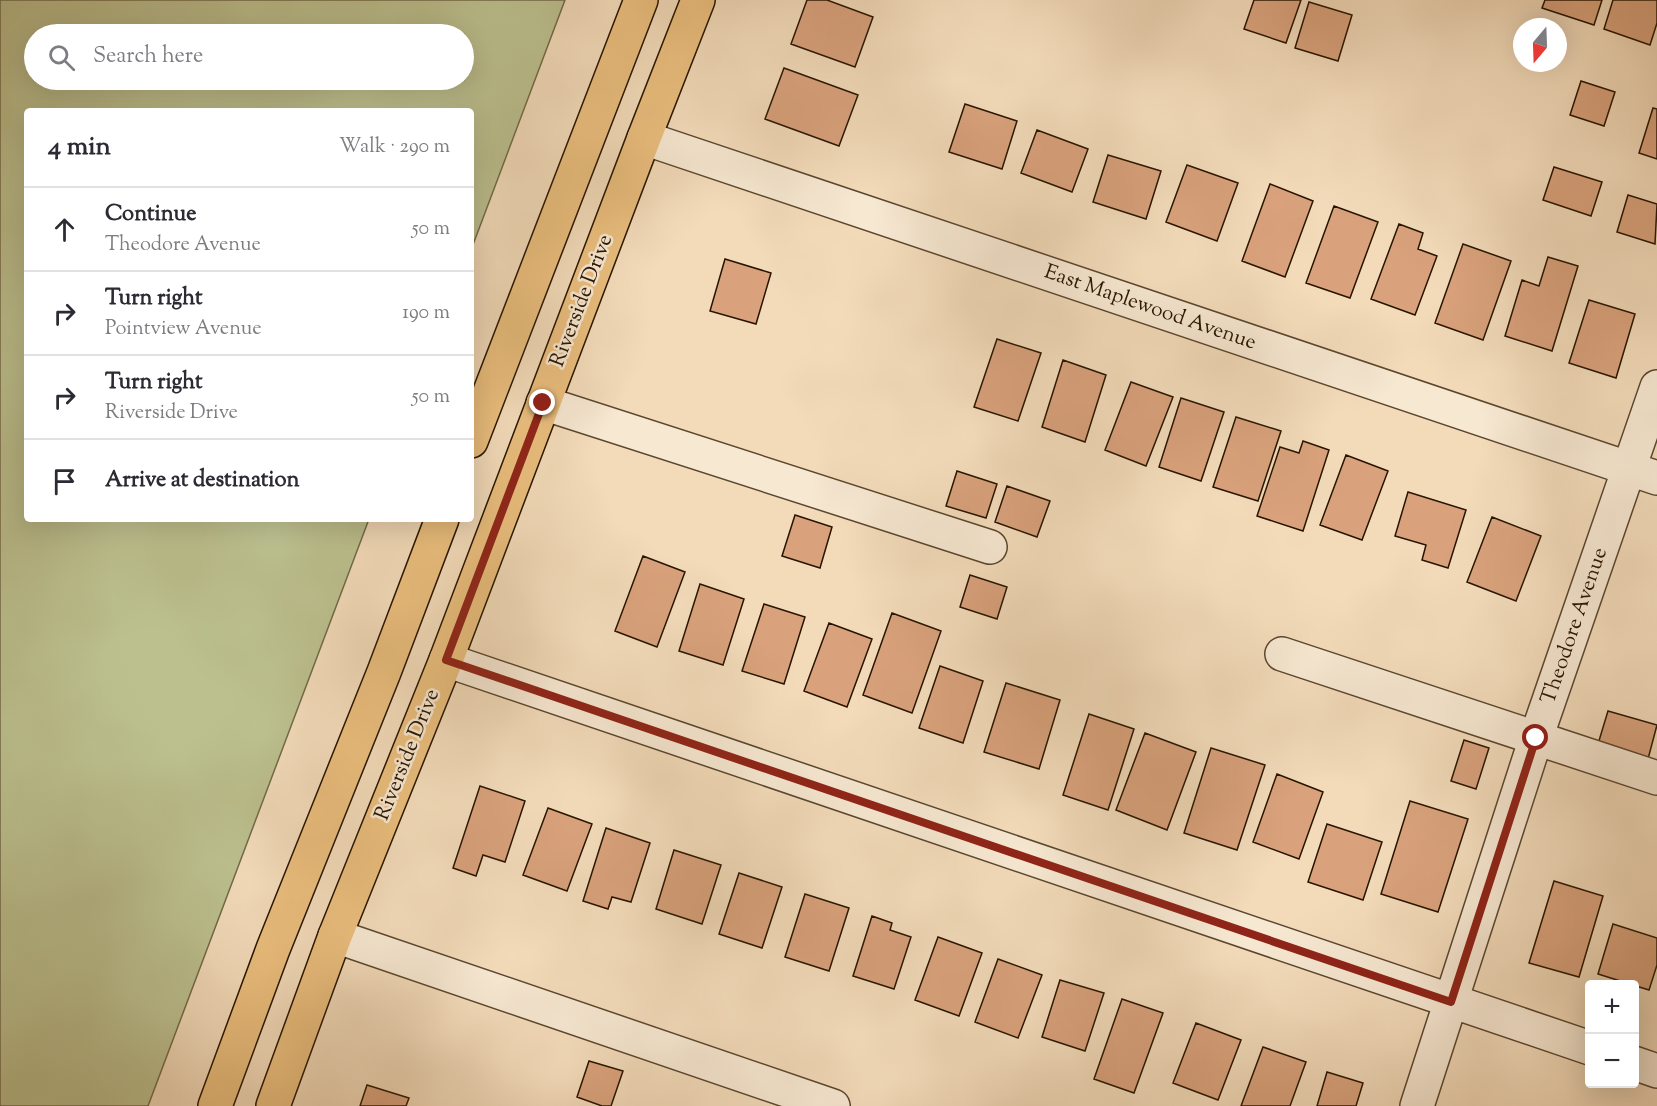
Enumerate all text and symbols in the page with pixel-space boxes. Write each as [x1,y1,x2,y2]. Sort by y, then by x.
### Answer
north arrow [1513,18,1567,72]
search box [24,24,474,90]
icon: search [45,41,78,74]
text: Search here [93,41,203,73]
text: 4 min [48,129,111,166]
text: Walk · 290 m [339,133,450,162]
text: Continue [105,199,196,231]
icon: ahead [48,213,81,246]
text: 50 m [412,215,450,244]
street label: Riverside Drive [543,230,621,372]
text: Theodore Avenue [105,231,261,260]
street label: East Maplewood Avenue [1040,258,1260,358]
text: Turn right [105,283,202,315]
icon: right [48,297,81,330]
text: 190 m [402,299,450,328]
text: Pointview Avenue [105,315,262,344]
text: Turn right [105,367,202,399]
icon: right [48,381,81,414]
text: 50 m [412,383,450,412]
route end [529,389,555,415]
text: Riverside Drive [105,399,238,428]
icon: arrive [48,465,81,498]
text: Arrive at destination [105,465,300,497]
street label: Theodore Avenue [1534,544,1616,708]
street label: Riverside Drive [368,685,448,825]
route start [1522,724,1548,750]
map controls [1585,980,1639,1088]
button: + [1585,980,1639,1034]
button: − [1585,1034,1639,1088]

